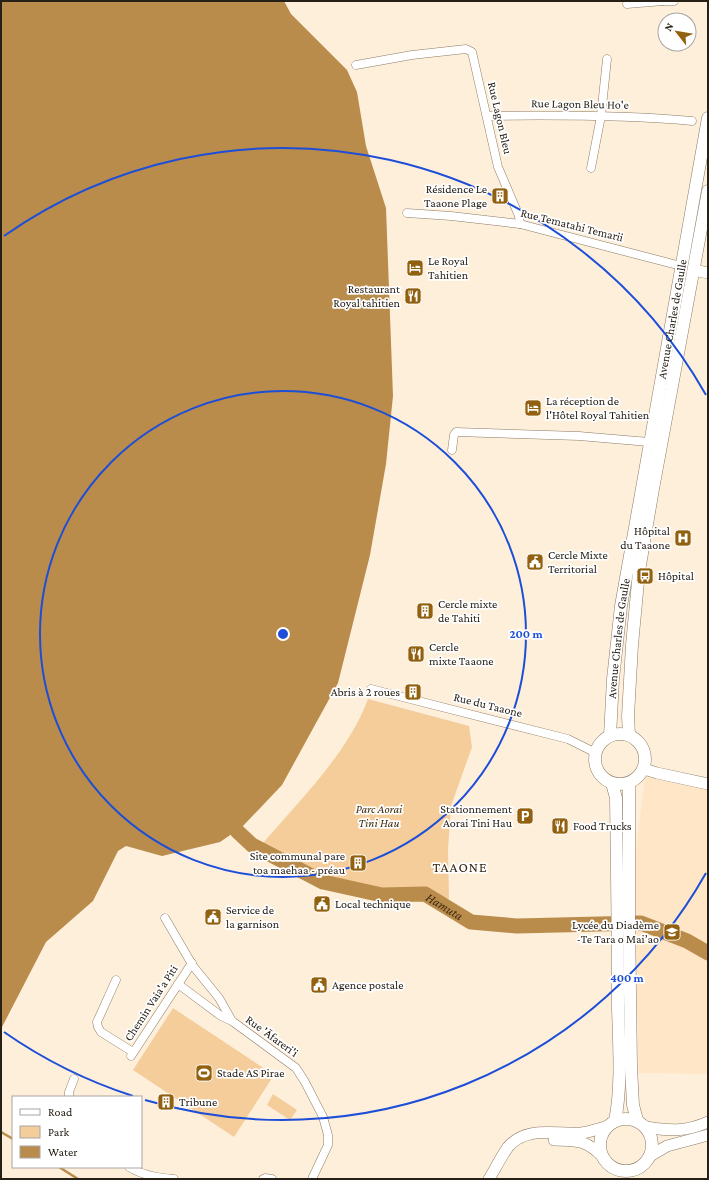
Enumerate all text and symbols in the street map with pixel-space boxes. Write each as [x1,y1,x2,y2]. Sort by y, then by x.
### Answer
north arrow [657,12,697,52]
text: N [661,20,676,33]
street label: Rue Lagon Bleu [485,81,515,156]
street label: Rue Lagon Bleu Ho'e [531,96,629,112]
place label: Résidence Le Taaone Plage [424,182,487,210]
building icon: Résidence Le Taaone Plage [490,186,510,206]
street label: Rue Tematahi Temarii [519,205,625,245]
place label: Le Royal Tahitien [428,254,469,282]
hotel icon: Le Royal Tahitien [405,258,425,278]
street label: Avenue Charles de Gaulle [655,258,690,380]
place label: Restaurant Royal tahitien [333,282,401,310]
restaurant icon: Restaurant Royal tahitien [403,286,423,306]
place label: La réception de l'Hôtel Royal Tahitien [546,394,650,422]
hotel icon: La réception de l'Hôtel Royal Tahitien [523,398,543,418]
place label: Hôpital du Taaone [620,524,670,552]
hospital icon: Hôpital du Taaone [673,528,693,548]
place label: Cercle Mixte Territorial [548,548,608,576]
public building icon: Cercle Mixte Territorial [525,552,545,572]
bus stop icon: Hôpital [635,566,655,586]
place label: Hôpital [658,569,694,583]
street label: Avenue Charles de Gaulle [605,577,633,699]
place label: Cercle mixte de Tahiti [438,597,497,625]
building icon: Cercle mixte de Tahiti [415,601,435,621]
centre of rings [276,627,290,641]
text: 200 m [509,627,543,641]
place label: Cercle mixte Taaone [429,640,494,668]
restaurant icon: Cercle mixte Taaone [406,644,426,664]
building icon: Abris à 2 roues [403,682,423,702]
place label: Abris à 2 roues [331,685,400,699]
street label: Rue du Taaone [452,690,524,720]
park label: Parc Aorai Tini Hau [356,802,403,830]
place label: Stationnement Aorai Tini Hau [440,802,513,830]
parking icon: Stationnement Aorai Tini Hau [515,806,535,826]
restaurant icon: Food Trucks [550,816,570,836]
place label: Food Trucks [573,819,632,833]
place label: Site communal pare toa maehaa - préau [250,849,346,877]
building icon: Site communal pare toa maehaa - préau [348,853,368,873]
district label: TAAONE [432,859,488,875]
water label: Hamuta [423,889,466,923]
public building icon: Local technique [312,894,332,914]
place label: Local technique [335,897,411,911]
place label: Service de la garnison [226,903,280,931]
public building icon: Service de la garnison [203,907,223,927]
place label: Lycée du Diadème -Te Tara o Mai’ao [572,918,659,946]
school or university icon: Lycée du Diadème -Te Tara o Mai’ao [662,922,682,942]
street label: Chemin Vaia'a Piti [121,962,181,1044]
text: 400 m [610,971,645,985]
public building icon: Agence postale [309,975,329,995]
place label: Agence postale [332,978,404,992]
street label: Rue 'Āfareri'i [243,1012,301,1060]
sports icon: Stade AS Pirae [194,1063,214,1083]
place label: Stade AS Pirae [217,1066,285,1080]
building icon: Tribune [156,1092,176,1112]
place label: Tribune [179,1095,217,1109]
legend [12,1096,142,1168]
text: Road [48,1105,73,1119]
text: Park [48,1125,70,1139]
text: Water [48,1145,78,1159]

